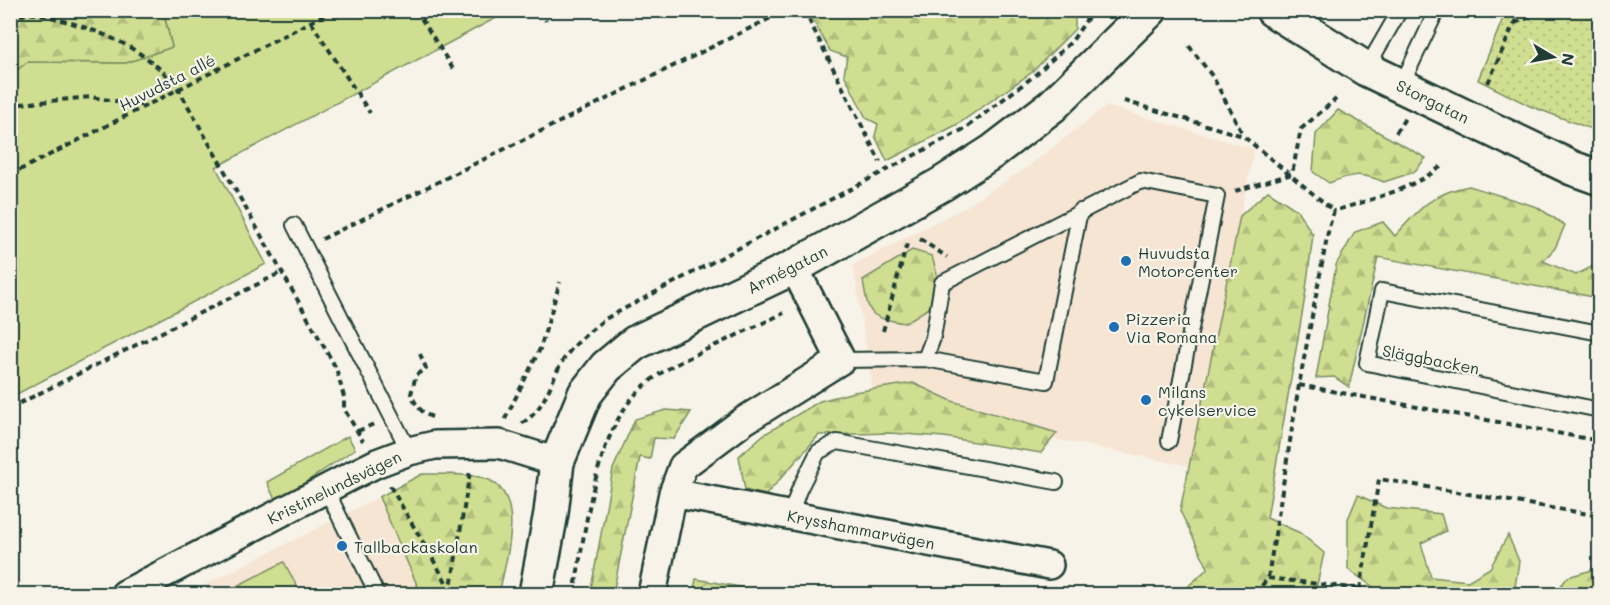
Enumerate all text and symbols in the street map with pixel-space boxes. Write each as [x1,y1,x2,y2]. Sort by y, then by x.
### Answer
north arrow [1523,27,1583,87]
street label: Huvudsta allé [115,49,219,115]
text: N [1557,52,1580,68]
street label: Storgatan [1393,74,1473,128]
street label: Armégatan [743,240,831,298]
place label: Huvudsta Motorcenter [1138,242,1238,281]
marker: Huvudsta Motorcenter [1119,254,1133,268]
place label: Pizzeria Via Romana [1126,308,1218,347]
marker: Pizzeria Via Romana [1107,320,1121,334]
street label: Släggbacken [1381,339,1481,379]
place label: Milans cykelservice [1158,381,1257,420]
marker: Milans cykelservice [1139,393,1153,407]
street label: Kristinelundsvägen [264,445,404,529]
street label: Krysshammarvägen [785,504,937,554]
place label: Tallbackaskolan [354,536,478,557]
marker: Tallbackaskolan [335,539,349,553]

